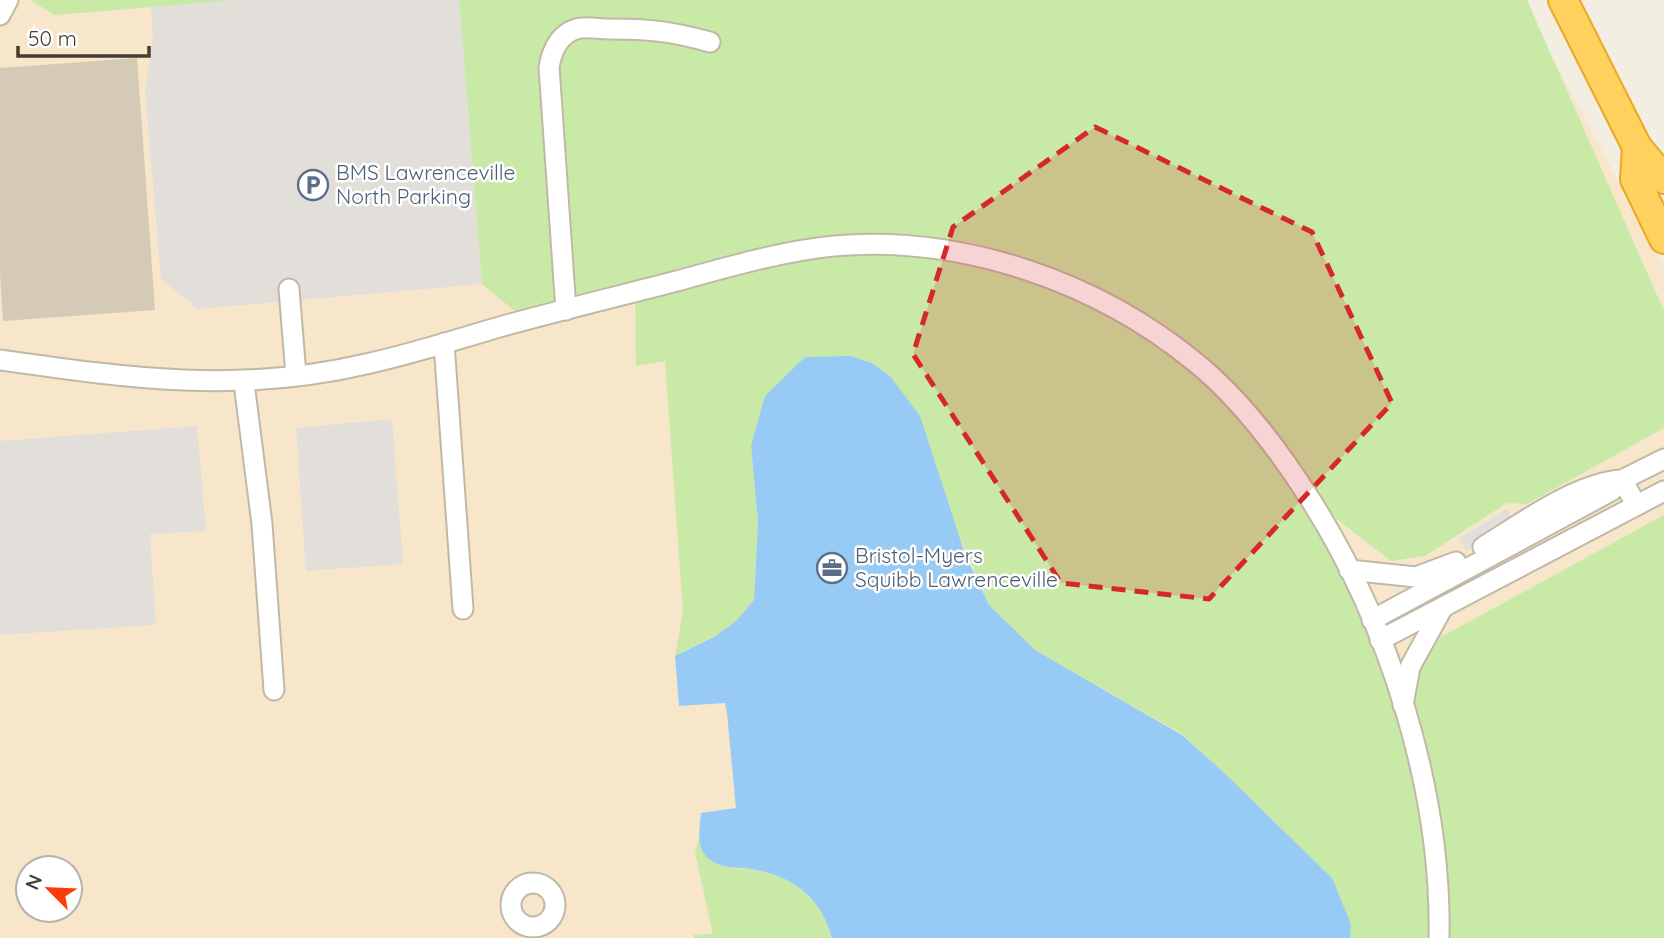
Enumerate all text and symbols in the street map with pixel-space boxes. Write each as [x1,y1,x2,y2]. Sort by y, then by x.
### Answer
scale bar [18,14,149,58]
text: 50 m [28,25,77,51]
place label: BMS Lawrenceville North Parking [336,159,515,209]
parking icon: BMS Lawrenceville North Parking [296,168,330,202]
place label: Bristol-Myers Squibb Lawrenceville [855,542,1058,592]
office icon: Bristol-Myers Squibb Lawrenceville [815,551,849,585]
north arrow [14,854,84,924]
text: N [20,871,47,893]

